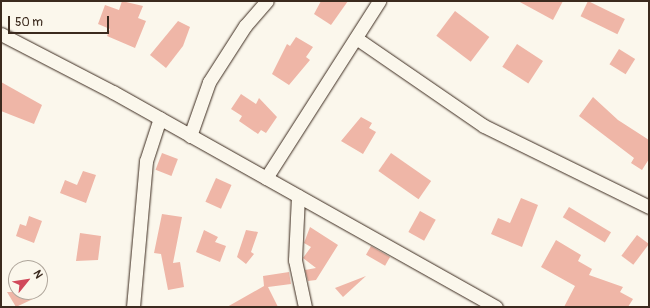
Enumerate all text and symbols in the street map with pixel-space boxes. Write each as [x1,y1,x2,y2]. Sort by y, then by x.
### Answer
scale bar [10,8,111,34]
text: 50 m [15,15,43,30]
north arrow [8,260,48,300]
text: N [30,268,45,281]

